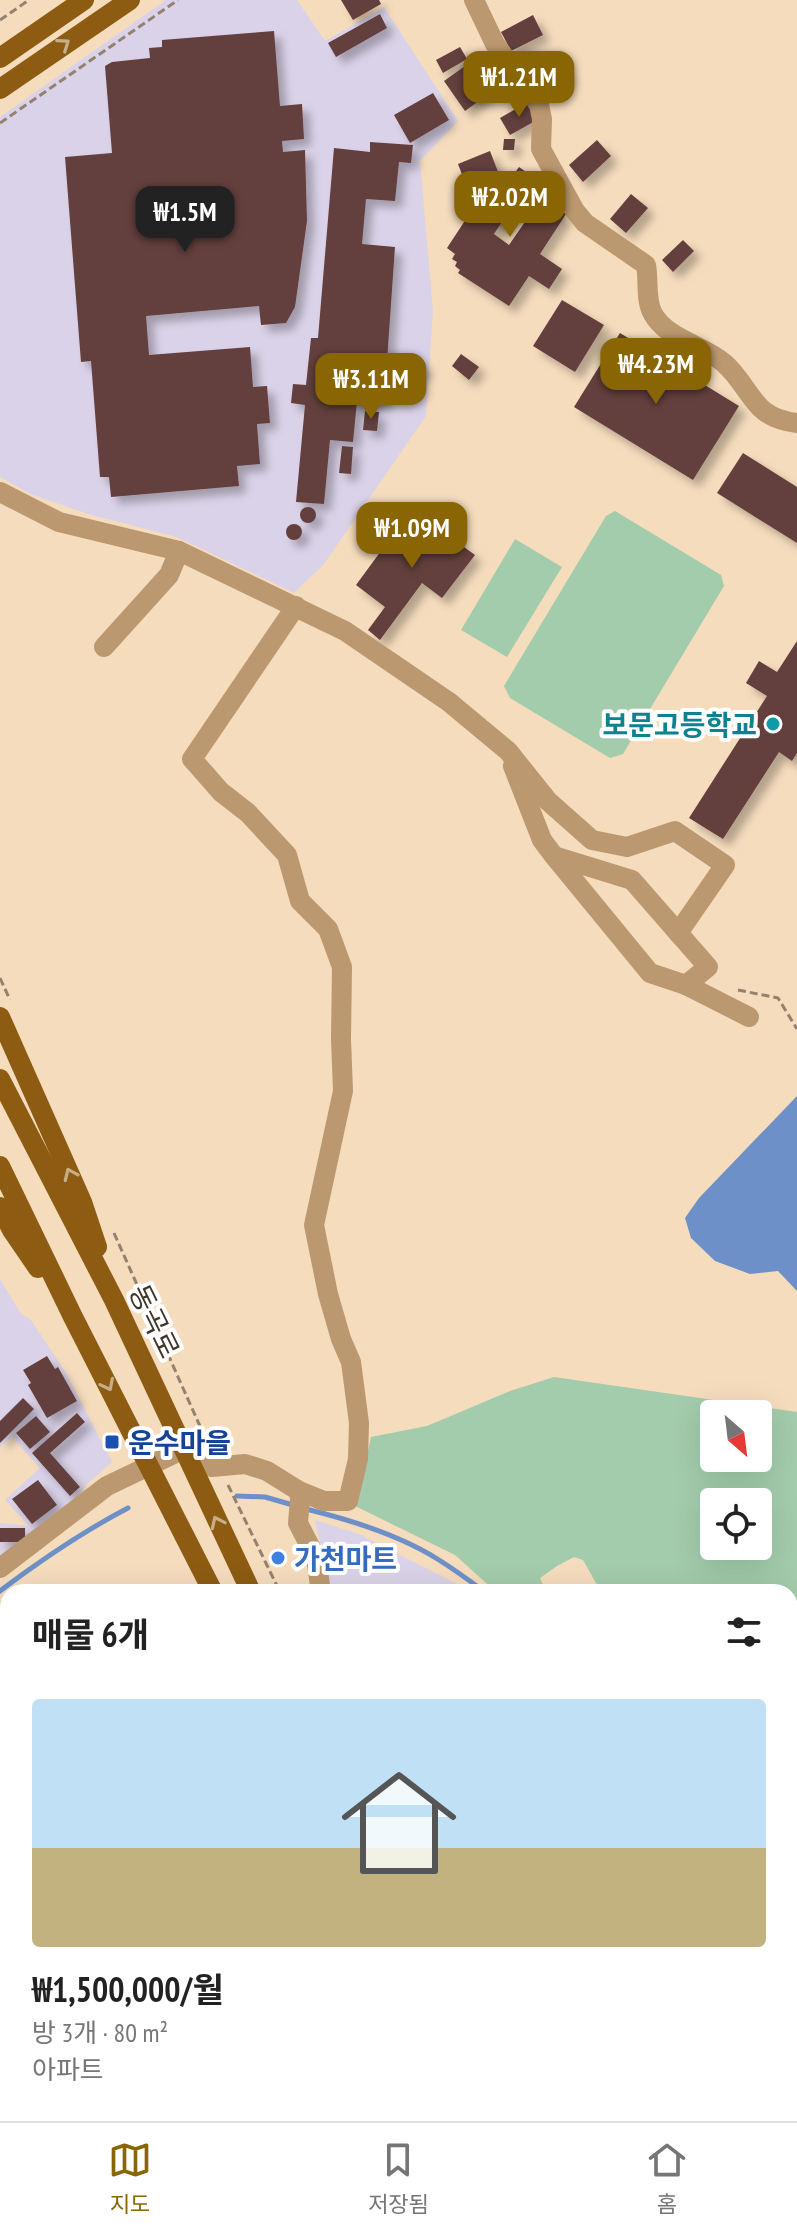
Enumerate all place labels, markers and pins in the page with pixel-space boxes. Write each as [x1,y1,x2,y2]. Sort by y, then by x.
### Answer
pin: ₩1.21M [454,51,584,119]
pin: ₩2.02M [445,171,575,239]
pin: ₩1.5M [129,186,241,254]
pin: ₩4.23M [591,338,721,406]
pin: ₩3.11M [306,353,436,421]
pin: ₩1.09M [347,502,477,570]
place label: 보문고등학교 [602,706,757,743]
marker: 보문고등학교 [764,715,782,733]
place label: 운수마을 [128,1424,231,1461]
marker: 운수마을 [103,1433,121,1451]
place label: 가천마트 [294,1540,397,1577]
marker: 가천마트 [269,1549,287,1567]

